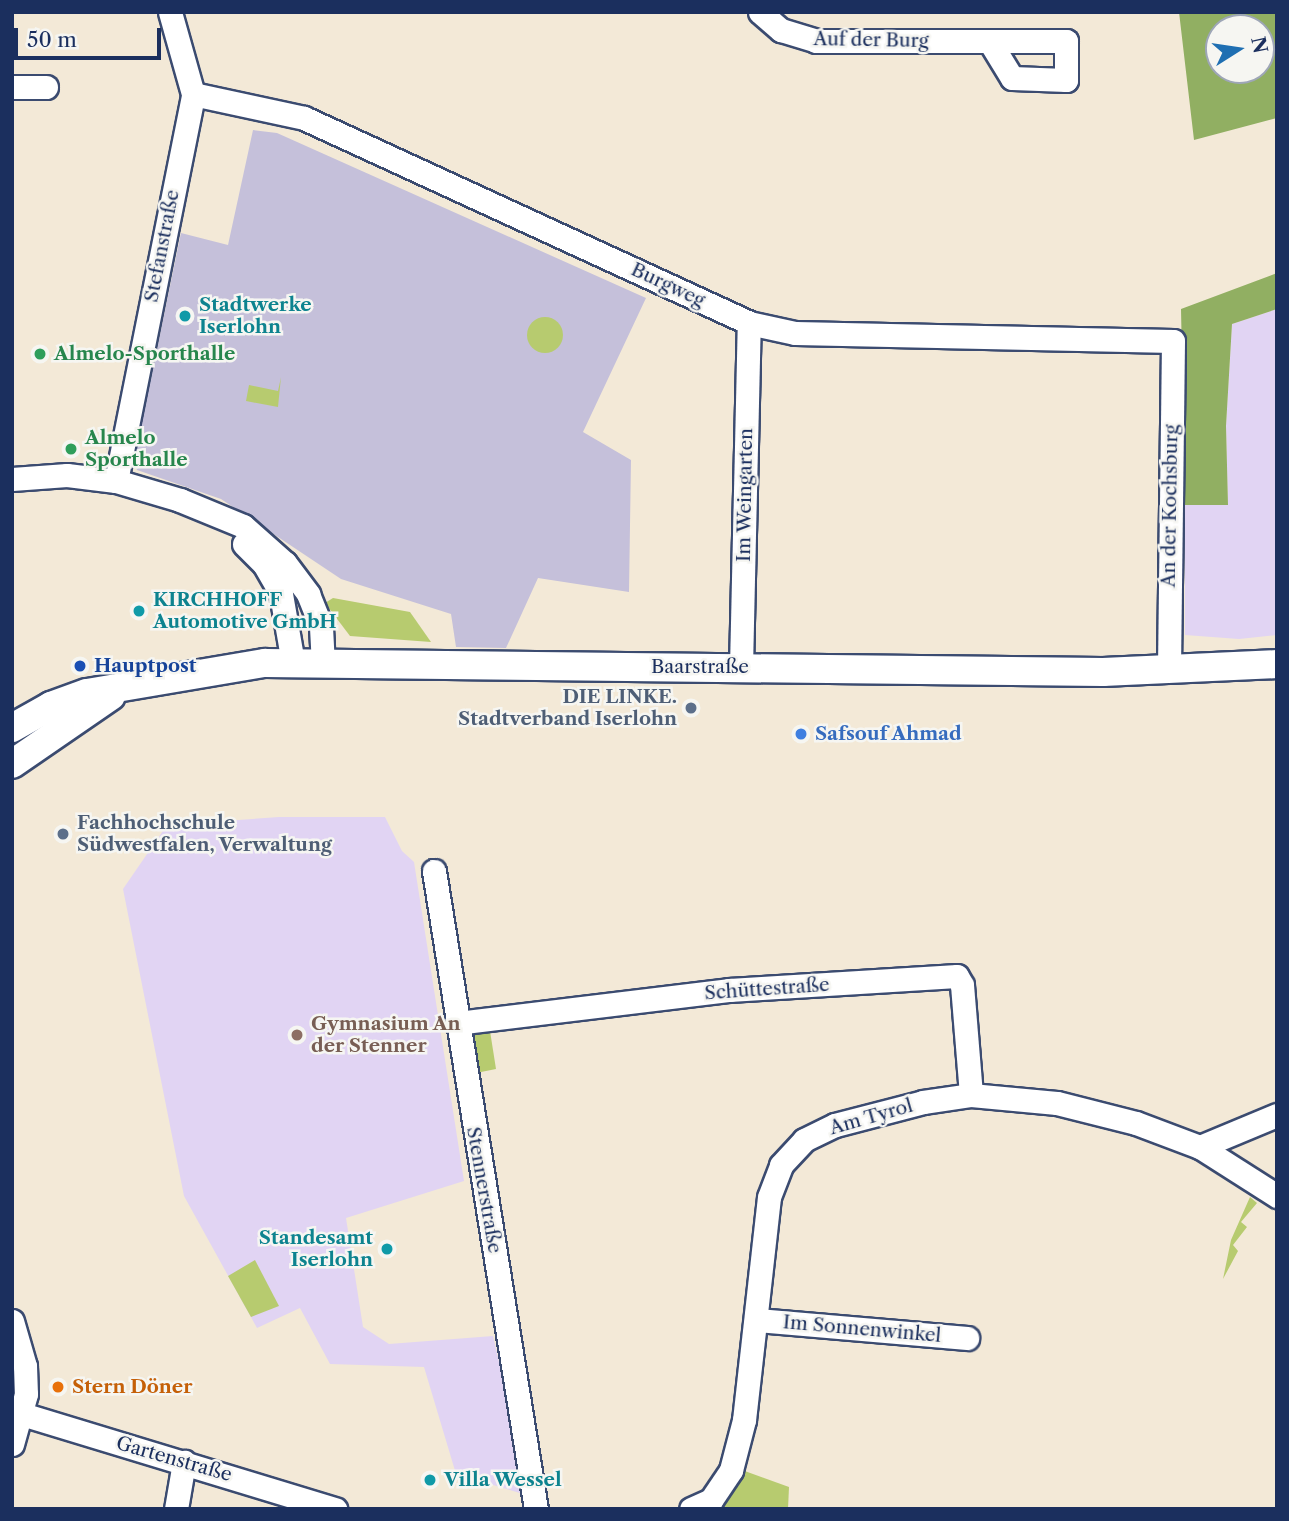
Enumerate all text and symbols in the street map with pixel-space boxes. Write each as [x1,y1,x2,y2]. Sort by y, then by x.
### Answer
scale bar [18,14,164,58]
north arrow [1205,14,1275,84]
text: 50 m [27,27,77,52]
street label: Auf der Burg [813,28,929,52]
text: N [1246,34,1272,55]
street label: Stefanstraße [140,188,184,304]
street label: Burgweg [627,258,709,312]
place label: Stadtwerke Iserlohn [199,294,312,338]
marker: Stadtwerke Iserlohn [177,308,193,324]
place label: Almelo-Sporthalle [54,343,235,365]
marker: Almelo-Sporthalle [32,346,48,362]
street label: An der Kochsburg [1157,424,1183,588]
place label: Almelo Sporthalle [85,427,188,471]
street label: Im Weingarten [732,427,758,563]
marker: Almelo Sporthalle [63,441,79,457]
place label: KIRCHHOFF Automotive GmbH [153,589,337,633]
marker: KIRCHHOFF Automotive GmbH [131,603,147,619]
place label: Hauptpost [94,655,196,677]
street label: Baarstraße [651,656,749,678]
marker: Hauptpost [72,658,88,674]
place label: DIE LINKE. Stadtverband Iserlohn [458,686,677,730]
marker: DIE LINKE. Stadtverband Iserlohn [683,700,699,716]
place label: Safsouf Ahmad [815,723,963,745]
marker: Safsouf Ahmad [793,726,809,742]
place label: Fachhochschule Südwestfalen, Verwaltung [77,812,333,856]
marker: Fachhochschule Südwestfalen, Verwaltung [55,826,71,842]
street label: Schüttestraße [704,973,830,1005]
place label: Gymnasium An der Stenner [311,1013,461,1057]
marker: Gymnasium An der Stenner [289,1027,305,1043]
street label: Am Tyrol [827,1094,915,1140]
street label: Stennerstraße [462,1125,506,1255]
place label: Standesamt Iserlohn [259,1227,373,1271]
marker: Standesamt Iserlohn [379,1241,395,1257]
street label: Im Sonnenwinkel [782,1311,942,1347]
place label: Stern Döner [72,1376,192,1398]
marker: Stern Döner [50,1379,66,1395]
street label: Gartenstraße [114,1432,234,1486]
place label: Villa Wessel [444,1469,563,1491]
marker: Villa Wessel [422,1472,438,1488]

